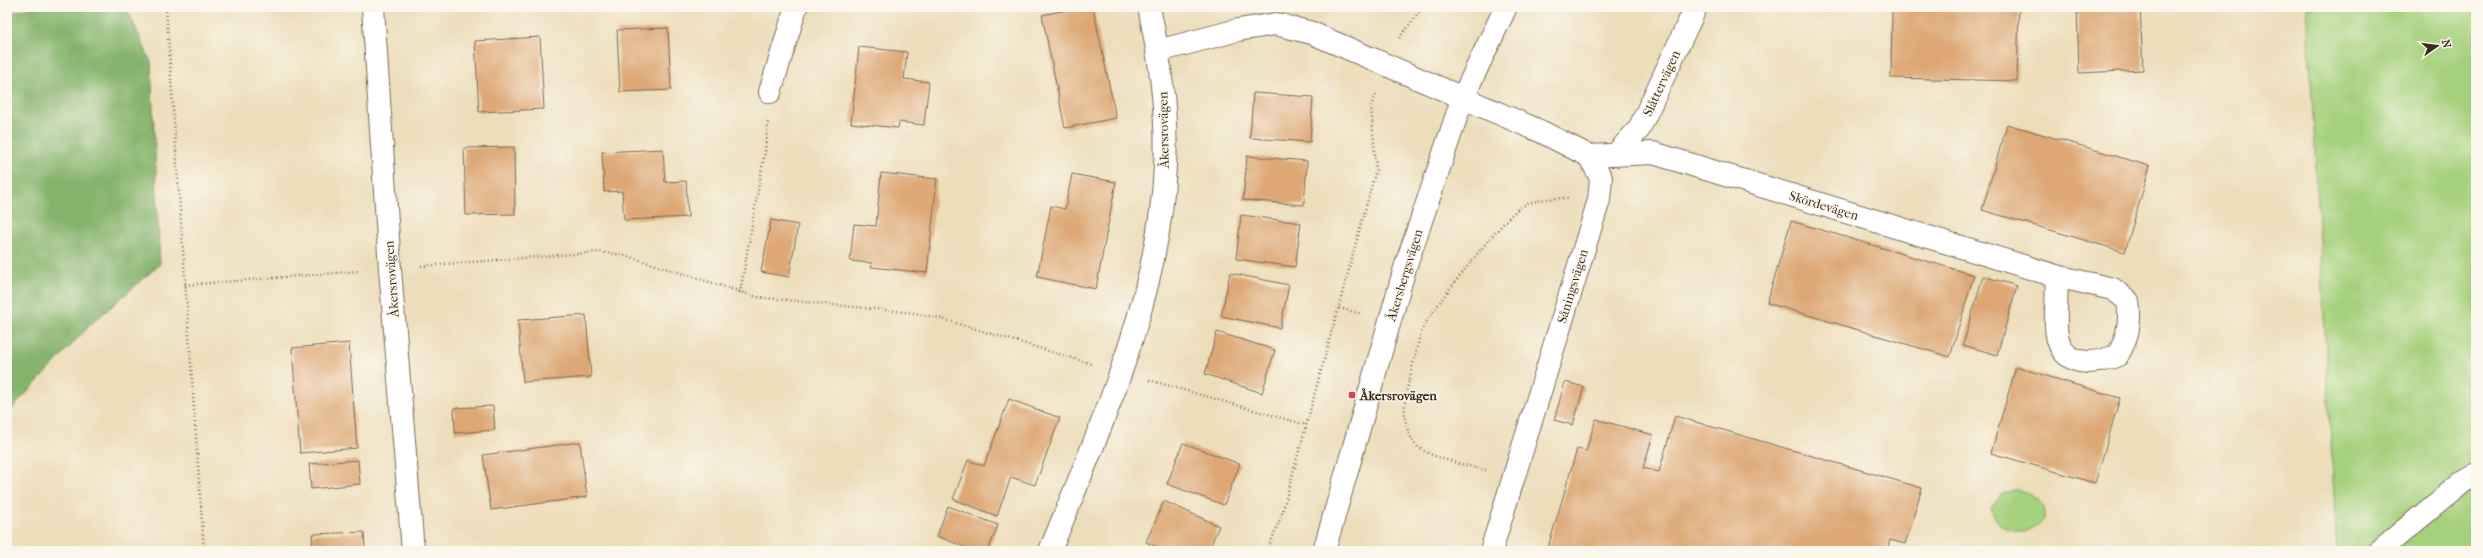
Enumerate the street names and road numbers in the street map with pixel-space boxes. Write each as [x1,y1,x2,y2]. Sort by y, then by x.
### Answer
street label: Slåttervägen [1640,48,1683,119]
street label: Åkersrovägen [1155,91,1172,170]
street label: Skördevägen [1787,188,1861,223]
street label: Åkersbergsvägen [1383,227,1426,324]
street label: Åkersrovägen [381,240,402,319]
street label: Såningsvägen [1554,247,1591,325]

